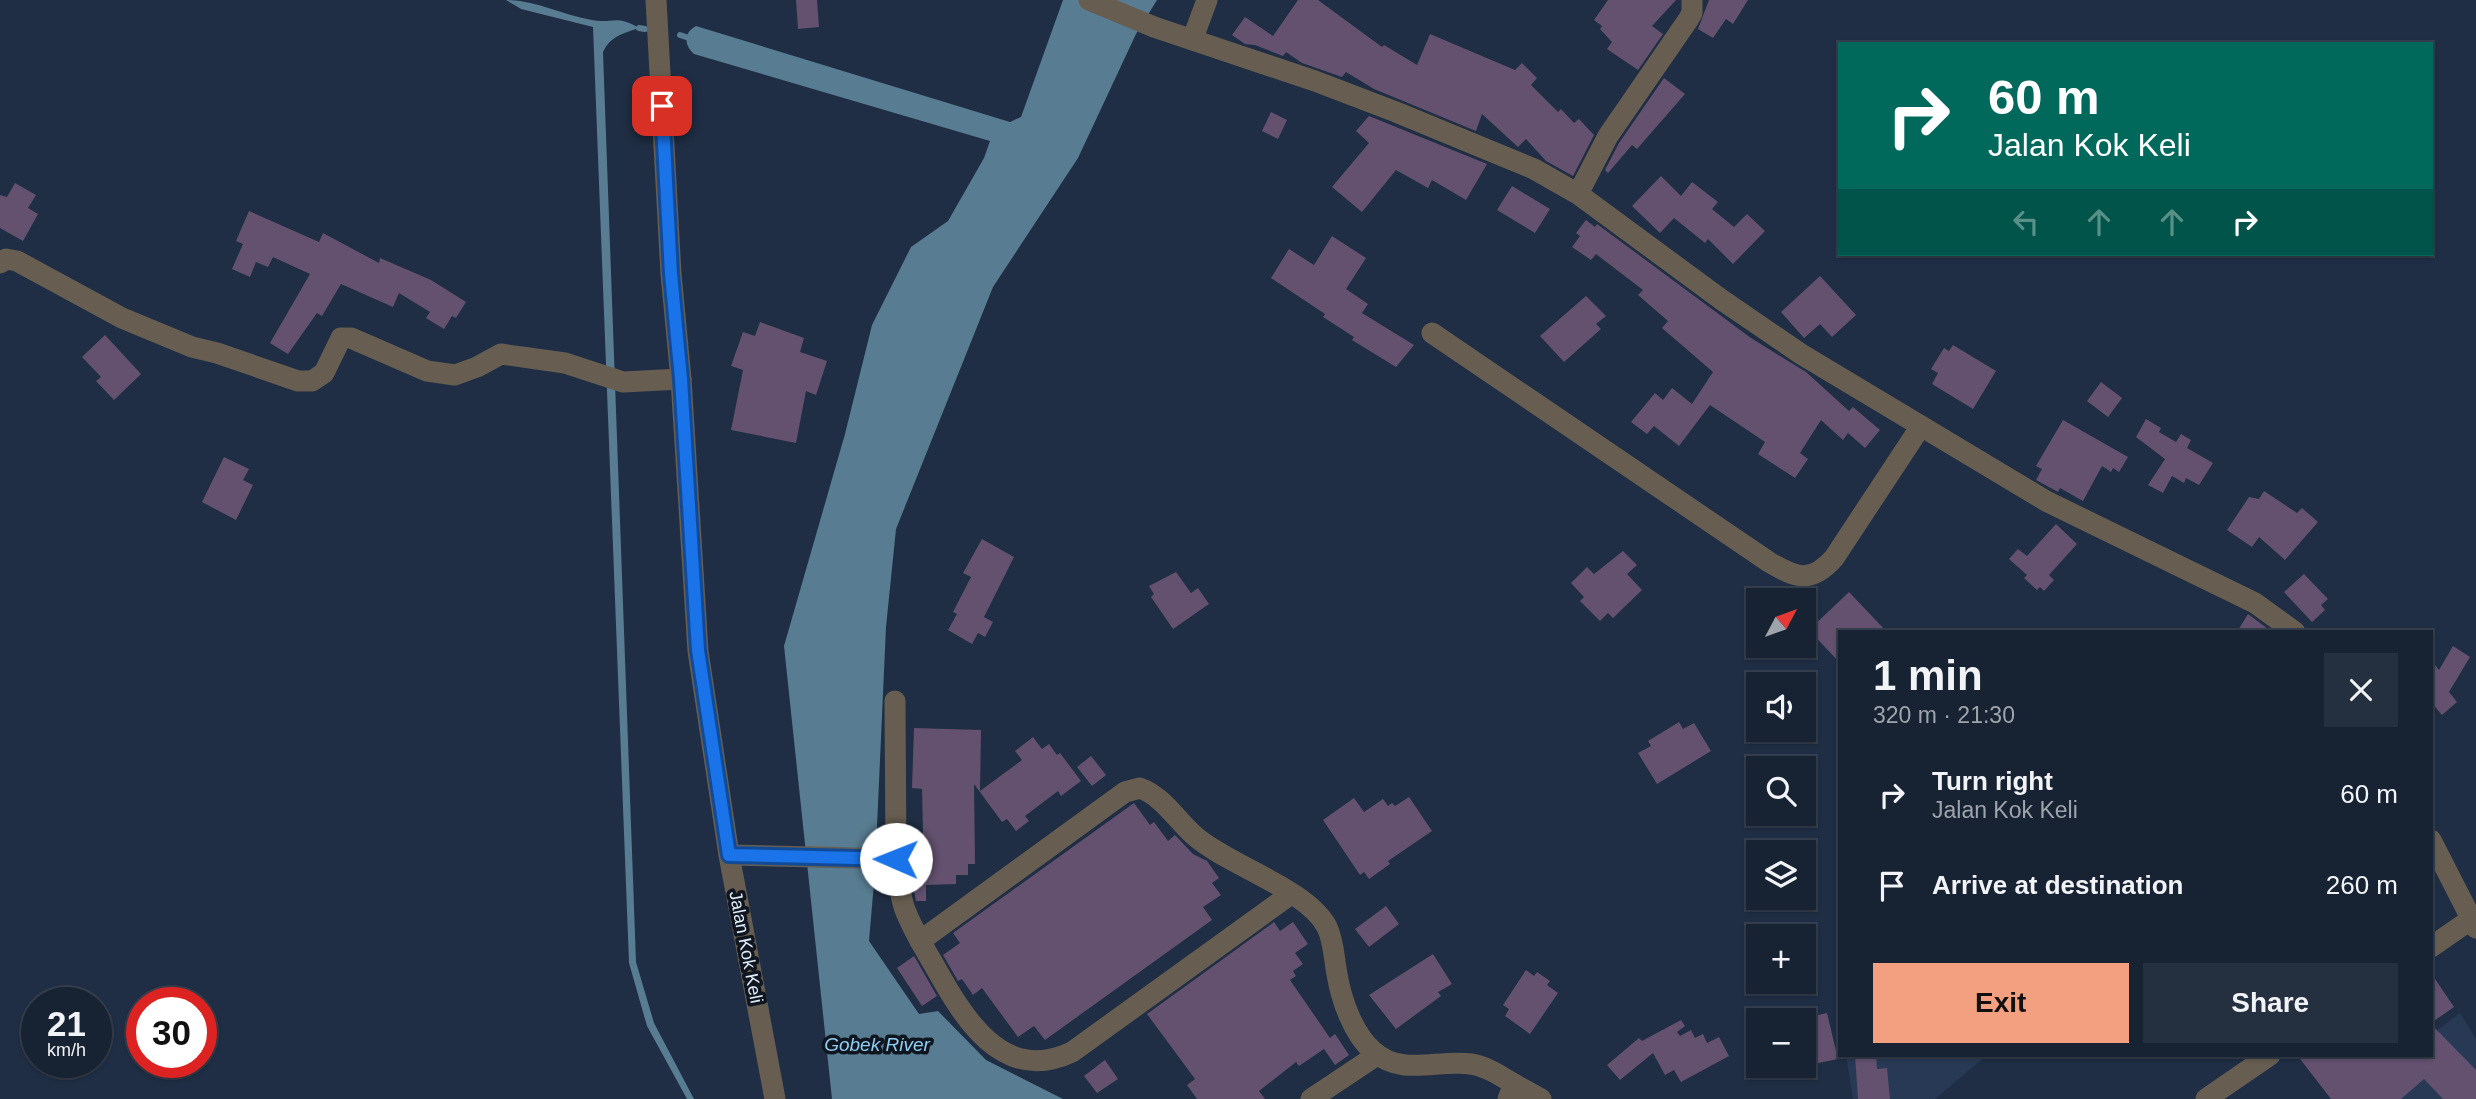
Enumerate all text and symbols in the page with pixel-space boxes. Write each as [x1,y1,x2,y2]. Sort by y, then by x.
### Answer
icon: right [1873,70,1964,161]
text: 60 m [1988,70,2100,124]
pin [632,76,692,136]
icon: arrive [643,87,681,125]
text: Jalan Kok Keli [1988,127,2191,163]
icon: left [2007,203,2045,241]
icon: ahead [2080,203,2118,241]
icon: ahead [2153,203,2191,241]
icon: right [2226,203,2264,241]
north arrow [1746,588,1816,658]
map controls [1746,588,1816,1078]
text: 1 min [1873,652,1983,699]
button: close [2324,653,2398,727]
button: sound [1746,672,1816,742]
text: 320 m · 21:30 [1873,702,2015,728]
button: search [1746,756,1816,826]
text: Turn right [1932,766,2053,796]
icon: right [1873,776,1911,814]
text: 60 m [2340,779,2398,809]
text: Jalan Kok Keli [1932,797,2078,823]
position arrow [859,822,933,896]
button: layers [1746,840,1816,910]
icon: arrive [1873,867,1911,905]
text: Arrive at destination [1932,870,2183,900]
text: 260 m [2326,870,2398,900]
street label: Jalan Kok Keli [725,889,767,1005]
button: + [1746,924,1816,994]
button: Exit [1873,963,2129,1043]
button: Share [2143,963,2398,1043]
speed limit sign: 30 [126,987,217,1078]
text: 21 [47,1004,86,1043]
button: − [1746,1008,1816,1078]
water label: Gobek River [824,1034,930,1055]
text: km/h [47,1040,86,1060]

